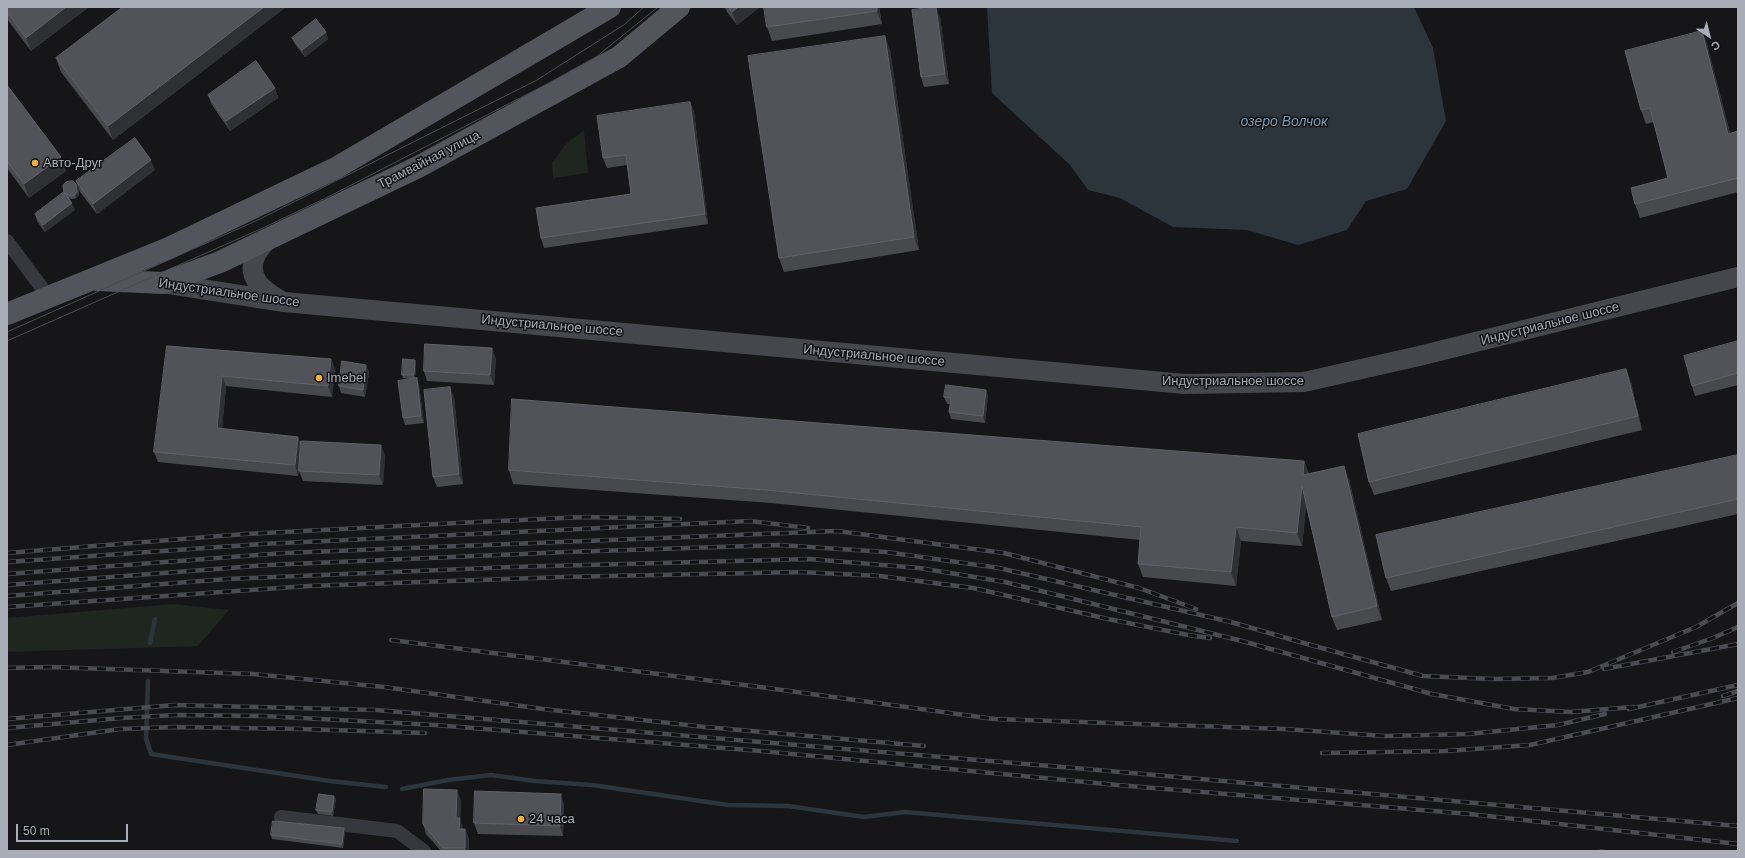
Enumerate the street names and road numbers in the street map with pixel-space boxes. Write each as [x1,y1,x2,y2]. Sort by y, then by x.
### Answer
street label: Трамвайная улица [375,127,483,193]
street label: Индустриальное шоссе [158,275,300,311]
street label: Индустриальное шоссе [1479,299,1621,349]
street label: Индустриальное шоссе [481,312,623,340]
street label: Индустриальное шоссе [803,342,945,370]
street label: Индустриальное шоссе [1162,373,1304,389]

